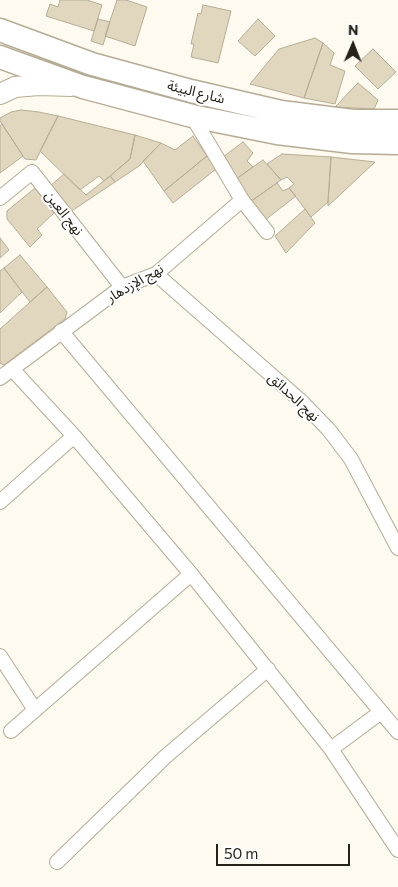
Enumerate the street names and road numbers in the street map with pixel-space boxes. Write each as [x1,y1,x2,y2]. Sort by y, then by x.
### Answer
street label: شارع البيئة [166,77,226,107]
street label: نهج العين [41,187,87,239]
street label: نهج الإزدهار [104,260,166,306]
street label: نهج الحدائق [265,369,323,425]

